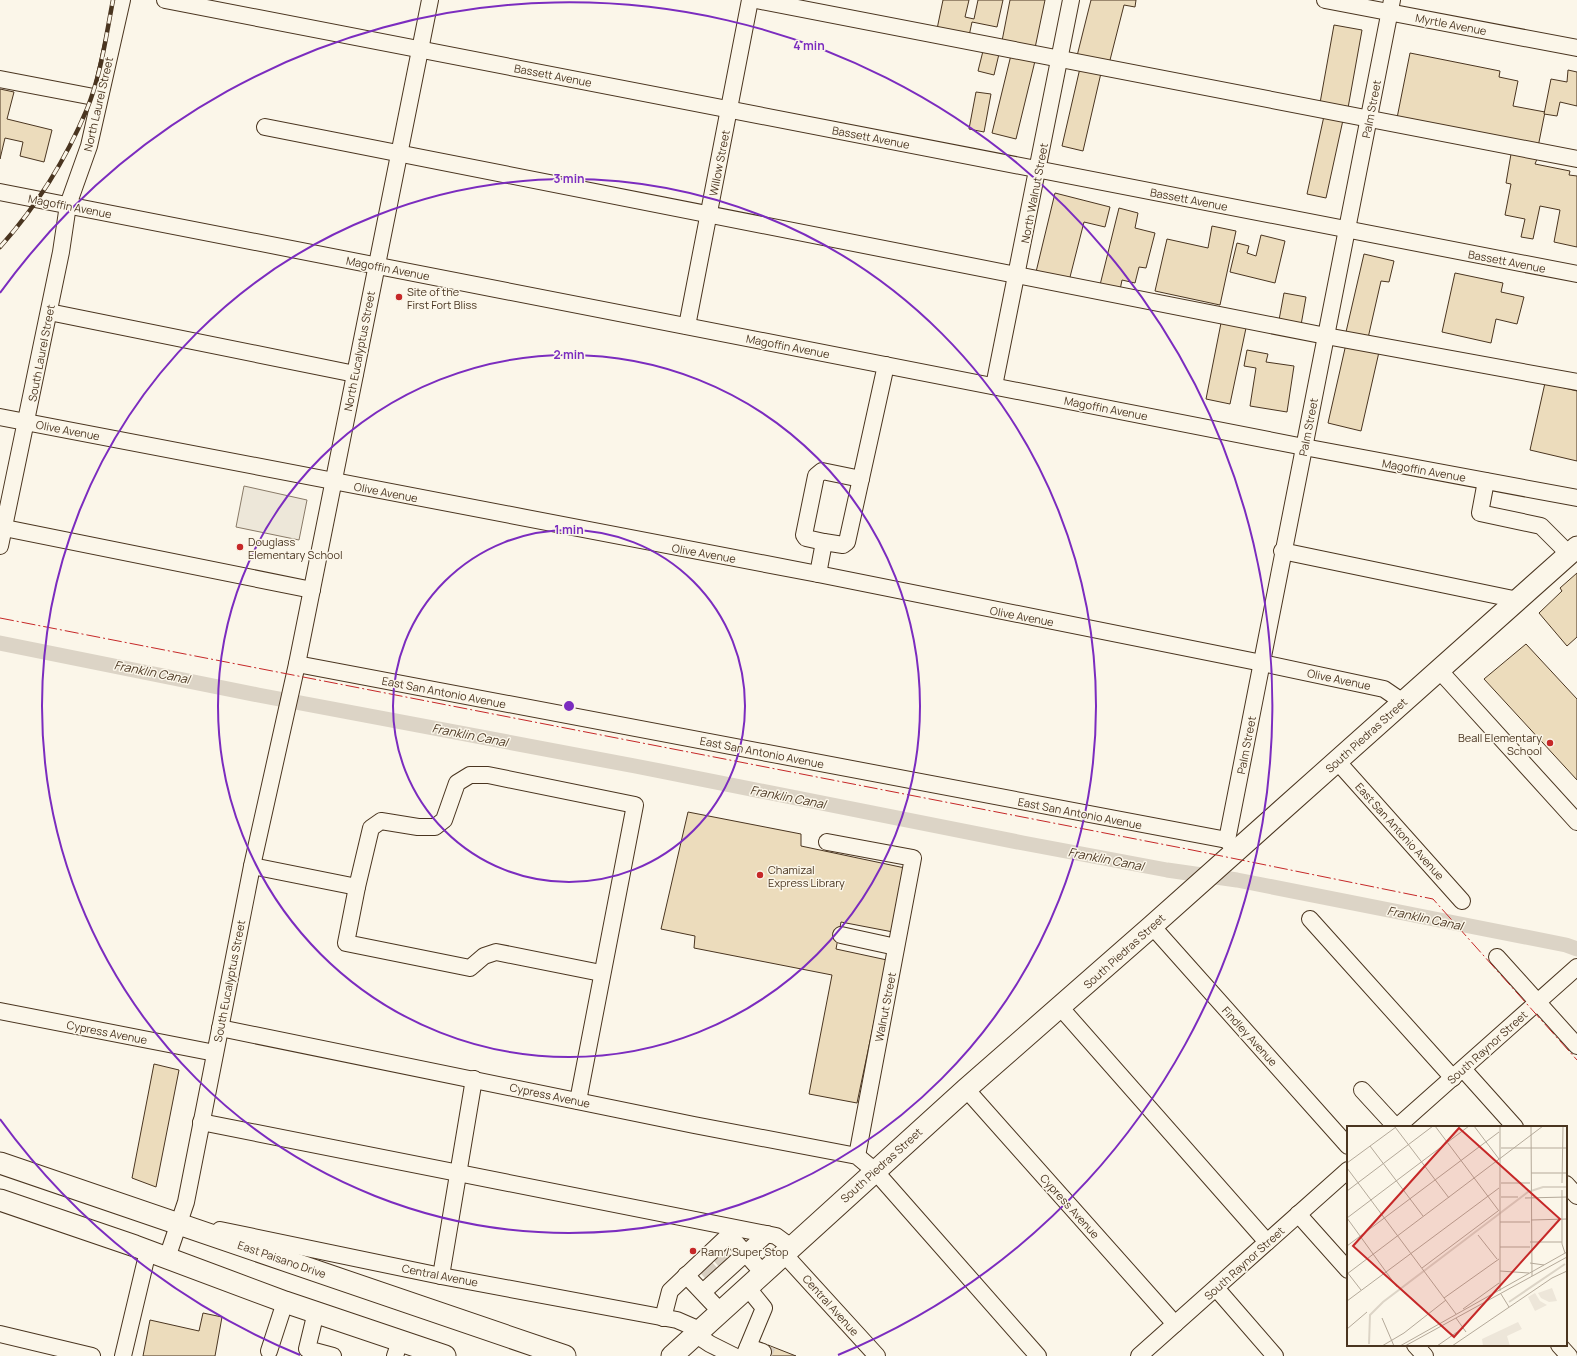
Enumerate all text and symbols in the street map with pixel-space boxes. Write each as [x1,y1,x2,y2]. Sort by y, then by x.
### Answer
street label: Myrtle Avenue [1414,10,1488,38]
text: 4 min [793,37,825,54]
street label: North Laurel Street [80,55,116,153]
street label: Bassett Avenue [513,60,594,90]
street label: Palm Street [1358,79,1384,139]
street label: Bassett Avenue [831,122,912,152]
street label: Willow Street [705,129,733,197]
street label: North Walnut Street [1017,142,1051,244]
text: 3 min [553,170,585,187]
street label: Bassett Avenue [1149,184,1230,214]
street label: Magoffin Avenue [27,191,114,222]
street label: Bassett Avenue [1467,246,1548,276]
street label: Magoffin Avenue [345,253,432,284]
place label: Site of the First Fort Bliss [407,284,477,312]
street label: North Eucalyptus Street [340,290,378,412]
marker: Site of the First Fort Bliss [394,292,404,302]
street label: South Laurel Street [24,303,58,403]
street label: Magoffin Avenue [745,331,832,362]
text: 2 min [553,346,585,363]
street label: Magoffin Avenue [1063,393,1150,424]
street label: Palm Street [1295,397,1321,457]
street label: Olive Avenue [35,416,102,444]
street label: Magoffin Avenue [1381,455,1468,485]
street label: Olive Avenue [353,478,420,506]
text: 1 min [554,521,584,538]
place label: Douglass Elementary School [248,534,343,562]
street label: Olive Avenue [671,540,738,566]
marker: Douglass Elementary School [235,542,245,552]
street label: Olive Avenue [989,602,1056,630]
water label: Franklin Canal [113,656,193,688]
street label: Olive Avenue [1306,665,1373,693]
street label: East San Antonio Avenue [381,673,508,711]
street label: South Piedras Street [1322,694,1410,776]
centre of rings [562,699,576,713]
street label: Palm Street [1233,715,1259,775]
water label: Franklin Canal [431,719,511,751]
place label: Beall Elementary School [1458,730,1542,758]
street label: East San Antonio Avenue [699,733,826,771]
marker: Beall Elementary School [1545,738,1555,748]
street label: East San Antonio Avenue [1352,779,1448,883]
water label: Franklin Canal [749,781,829,813]
street label: East San Antonio Avenue [1017,794,1144,832]
water label: Franklin Canal [1067,843,1147,875]
place label: Chamizal Express Library [768,862,845,890]
marker: Chamizal Express Library [755,870,765,880]
water label: Franklin Canal [1386,902,1467,935]
street label: South Piedras Street [1080,910,1168,992]
street label: South Eucalyptus Street [210,919,248,1043]
street label: Walnut Street [871,971,899,1043]
street label: Findley Avenue [1219,1003,1281,1070]
street label: South Raynor Street [1444,1007,1530,1087]
street label: Cypress Avenue [65,1017,149,1047]
street label: Cypress Avenue [508,1079,592,1111]
street label: South Piedras Street [837,1124,925,1206]
inset map [1347,1126,1567,1346]
street label: Cypress Avenue [1037,1171,1103,1242]
street label: South Raynor Street [1201,1223,1287,1303]
street label: East Paisano Drive [236,1237,329,1281]
place label: Ram / Super Stop [701,1244,789,1259]
marker: Ram / Super Stop [688,1246,698,1256]
street label: Central Avenue [401,1260,480,1290]
street label: Central Avenue [800,1271,863,1339]

